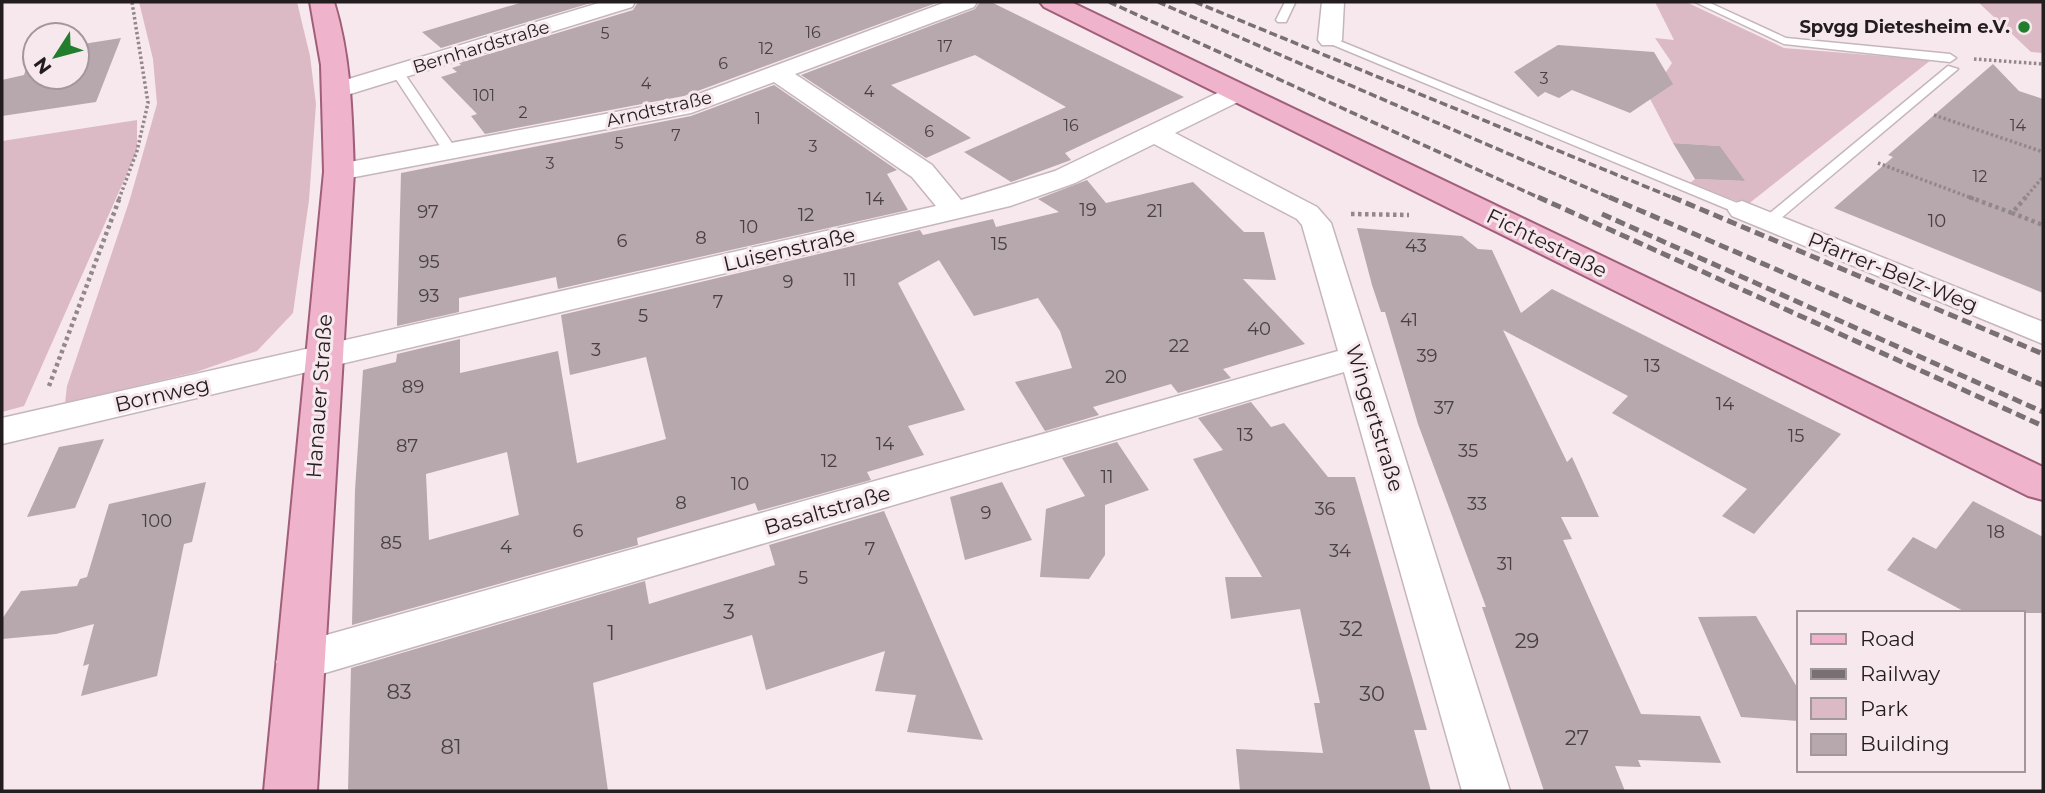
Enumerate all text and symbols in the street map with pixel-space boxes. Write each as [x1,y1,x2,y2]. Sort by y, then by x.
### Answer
street label: Bernhardstraße [410,16,552,78]
place label: Spvgg Dietesheim e.V. [1799,16,2010,38]
marker: Spvgg Dietesheim e.V. [2016,19,2032,35]
north arrow [21,21,91,91]
house number: 16 [805,23,821,42]
house number: 5 [600,24,610,43]
house number: 17 [937,37,953,56]
house number: 12 [759,39,773,58]
text: N [29,53,56,79]
house number: 6 [718,54,728,73]
house number: 3 [1539,69,1549,88]
house number: 4 [641,74,652,93]
house number: 4 [864,82,875,101]
house number: 101 [473,86,495,105]
street label: Arndtstraße [604,86,714,132]
house number: 2 [518,103,528,122]
house number: 1 [755,109,761,128]
house number: 16 [1063,116,1079,135]
house number: 14 [2010,116,2027,135]
house number: 6 [924,122,934,141]
house number: 7 [671,126,681,145]
house number: 5 [614,134,624,153]
house number: 3 [808,137,818,156]
house number: 3 [545,154,555,173]
house number: 12 [1973,167,1987,186]
house number: 14 [866,188,884,210]
house number: 19 [1079,199,1097,221]
house number: 21 [1147,200,1163,222]
house number: 97 [417,201,439,223]
street label: Fichtestraße [1483,203,1611,283]
house number: 12 [798,204,814,226]
house number: 10 [1928,210,1946,232]
house number: 10 [740,216,758,238]
street label: Luisenstraße [721,222,857,276]
street label: Pfarrer-Belz-Weg [1804,226,1982,318]
house number: 8 [695,227,707,249]
house number: 6 [617,230,628,252]
house number: 15 [991,233,1007,255]
house number: 43 [1405,235,1427,257]
house number: 95 [418,251,440,273]
house number: 11 [844,269,857,291]
house number: 9 [783,271,794,293]
house number: 93 [419,285,439,307]
house number: 7 [713,291,723,313]
house number: 5 [638,305,648,327]
house number: 41 [1400,309,1418,331]
street label: Hanauer Straße [301,313,337,479]
house number: 40 [1247,318,1271,340]
house number: 22 [1169,335,1189,357]
house number: 3 [591,339,601,361]
street label: Wingertstraße [1341,341,1409,495]
house number: 39 [1416,345,1438,367]
house number: 13 [1644,355,1660,377]
house number: 20 [1105,366,1127,388]
street label: Bornweg [112,371,212,417]
house number: 89 [402,376,424,398]
house number: 14 [1716,393,1734,415]
house number: 37 [1434,397,1454,419]
house number: 13 [1237,424,1253,446]
house number: 15 [1788,425,1804,447]
house number: 14 [876,433,894,455]
house number: 87 [396,435,418,457]
house number: 35 [1458,440,1478,462]
house number: 12 [821,450,837,472]
house number: 11 [1101,466,1114,488]
house number: 10 [731,473,749,495]
street label: Basaltstraße [761,480,893,540]
house number: 8 [675,492,687,514]
house number: 33 [1467,493,1487,515]
house number: 36 [1314,498,1336,520]
house number: 9 [981,502,992,524]
house number: 100 [142,510,172,532]
house number: 6 [573,520,584,542]
house number: 18 [1987,521,2005,543]
house number: 85 [380,532,402,554]
house number: 4 [500,536,512,558]
house number: 7 [865,538,875,560]
house number: 34 [1329,540,1351,562]
house number: 31 [1497,553,1513,575]
house number: 5 [798,567,808,589]
house number: 3 [723,599,735,624]
legend [1797,611,2024,772]
house number: 32 [1339,616,1363,641]
house number: 1 [607,620,615,645]
text: Road [1860,626,1915,651]
house number: 29 [1515,628,1539,653]
text: Railway [1860,661,1941,686]
house number: 83 [386,679,412,704]
house number: 30 [1359,681,1385,706]
text: Park [1860,696,1908,721]
house number: 27 [1565,725,1589,750]
text: Building [1860,731,1950,756]
house number: 81 [441,734,461,759]

